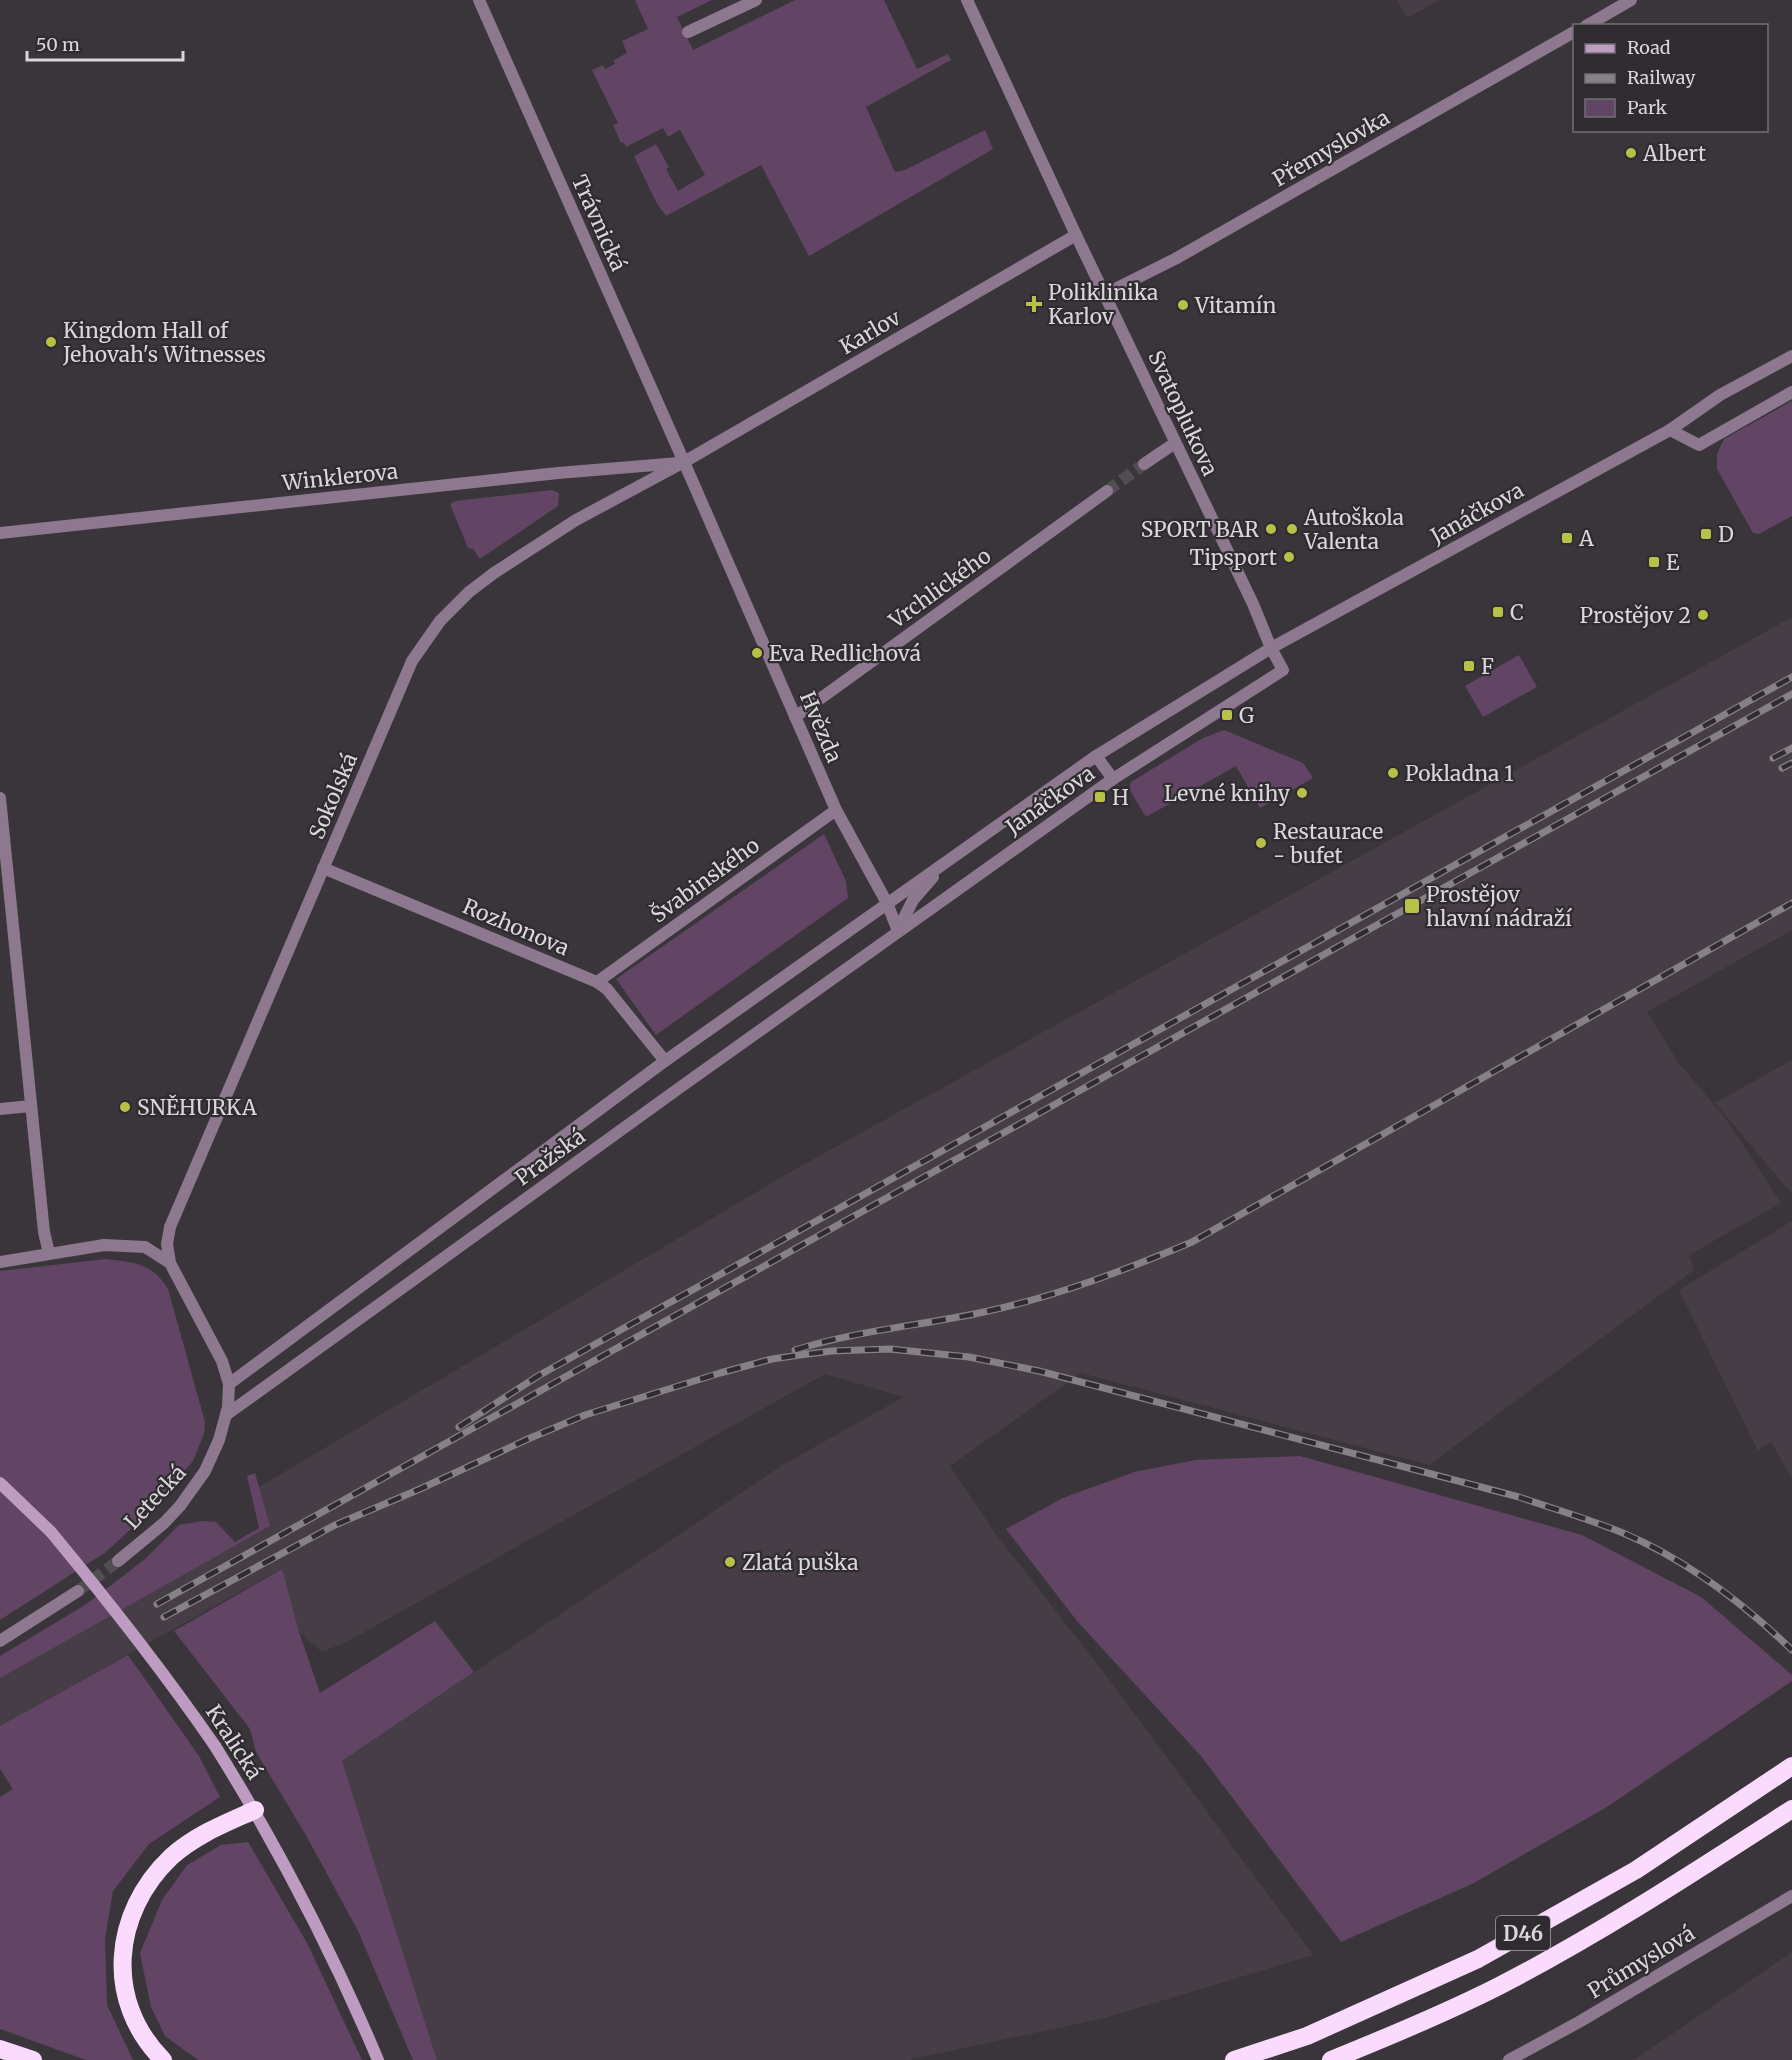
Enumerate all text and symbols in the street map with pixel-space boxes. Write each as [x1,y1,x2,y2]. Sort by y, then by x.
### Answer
scale bar [27,24,183,62]
legend [1573,24,1768,132]
text: 50 m [36,33,80,56]
text: Road [1627,36,1671,59]
text: Railway [1627,66,1696,89]
text: Park [1627,96,1668,119]
street label: Přemyslovka [1268,104,1394,192]
place label: Albert [1642,140,1706,167]
marker: Albert [1624,146,1638,160]
street label: Trávnická [566,171,632,275]
place label: Poliklinika Karlov [1048,279,1158,330]
place label: Vitamín [1194,292,1277,319]
marker: Poliklinika Karlov [1025,295,1043,313]
marker: Vitamín [1176,298,1190,312]
street label: Karlov [835,303,906,360]
place label: Kingdom Hall of Jehovah's Witnesses [62,317,266,368]
marker: Kingdom Hall of Jehovah's Witnesses [44,335,58,349]
street label: Svatoplukova [1142,346,1224,480]
street label: Winklerova [280,457,399,497]
street label: Janáčkova [1425,476,1528,550]
place label: Autoškola Valenta [1303,504,1404,555]
place label: SPORT BAR [1141,516,1259,543]
place label: D [1718,521,1734,548]
marker: SPORT BAR [1264,522,1278,536]
marker: Autoškola Valenta [1285,522,1299,536]
place label: A [1578,525,1594,552]
marker: D [1699,527,1713,541]
marker: A [1560,531,1574,545]
street label: Vrchlického [883,542,996,635]
place label: Tipsport [1189,544,1277,571]
place label: E [1666,549,1680,576]
marker: Tipsport [1282,550,1296,564]
marker: E [1647,555,1661,569]
place label: C [1510,599,1524,626]
place label: Prostějov 2 [1580,602,1691,629]
marker: C [1491,605,1505,619]
marker: Prostějov 2 [1696,608,1710,622]
place label: Eva Redlichová [769,640,921,667]
marker: Eva Redlichová [750,646,764,660]
place label: F [1481,653,1494,680]
marker: F [1462,659,1476,673]
street label: Hvězda [794,687,848,767]
place label: G [1239,702,1254,729]
marker: G [1220,708,1234,722]
street label: Sokolská [303,749,363,843]
street label: Janáčkova [1000,760,1100,841]
place label: Pokladna 1 [1405,760,1514,787]
marker: Pokladna 1 [1386,766,1400,780]
place label: Levné knihy [1164,780,1291,807]
place label: H [1112,784,1129,811]
marker: Levné knihy [1295,786,1309,800]
marker: H [1093,790,1107,804]
place label: Restaurace - bufet [1273,818,1383,869]
street label: Švabinského [645,831,765,929]
marker: Restaurace - bufet [1254,836,1268,850]
place label: Prostějov hlavní nádraží [1426,881,1573,932]
street label: Rozhonova [459,892,573,962]
marker: Prostějov hlavní nádraží [1403,897,1421,915]
place label: SNĚHURKA [137,1094,257,1121]
marker: SNĚHURKA [118,1100,132,1114]
street label: Pražská [510,1123,590,1191]
street label: Letecká [118,1459,192,1535]
place label: Zlatá puška [742,1549,858,1576]
marker: Zlatá puška [723,1555,737,1569]
street label: Kralická [200,1700,268,1784]
road number: D46 [1496,1916,1550,1950]
street label: Průmyslová [1583,1919,1699,2005]

